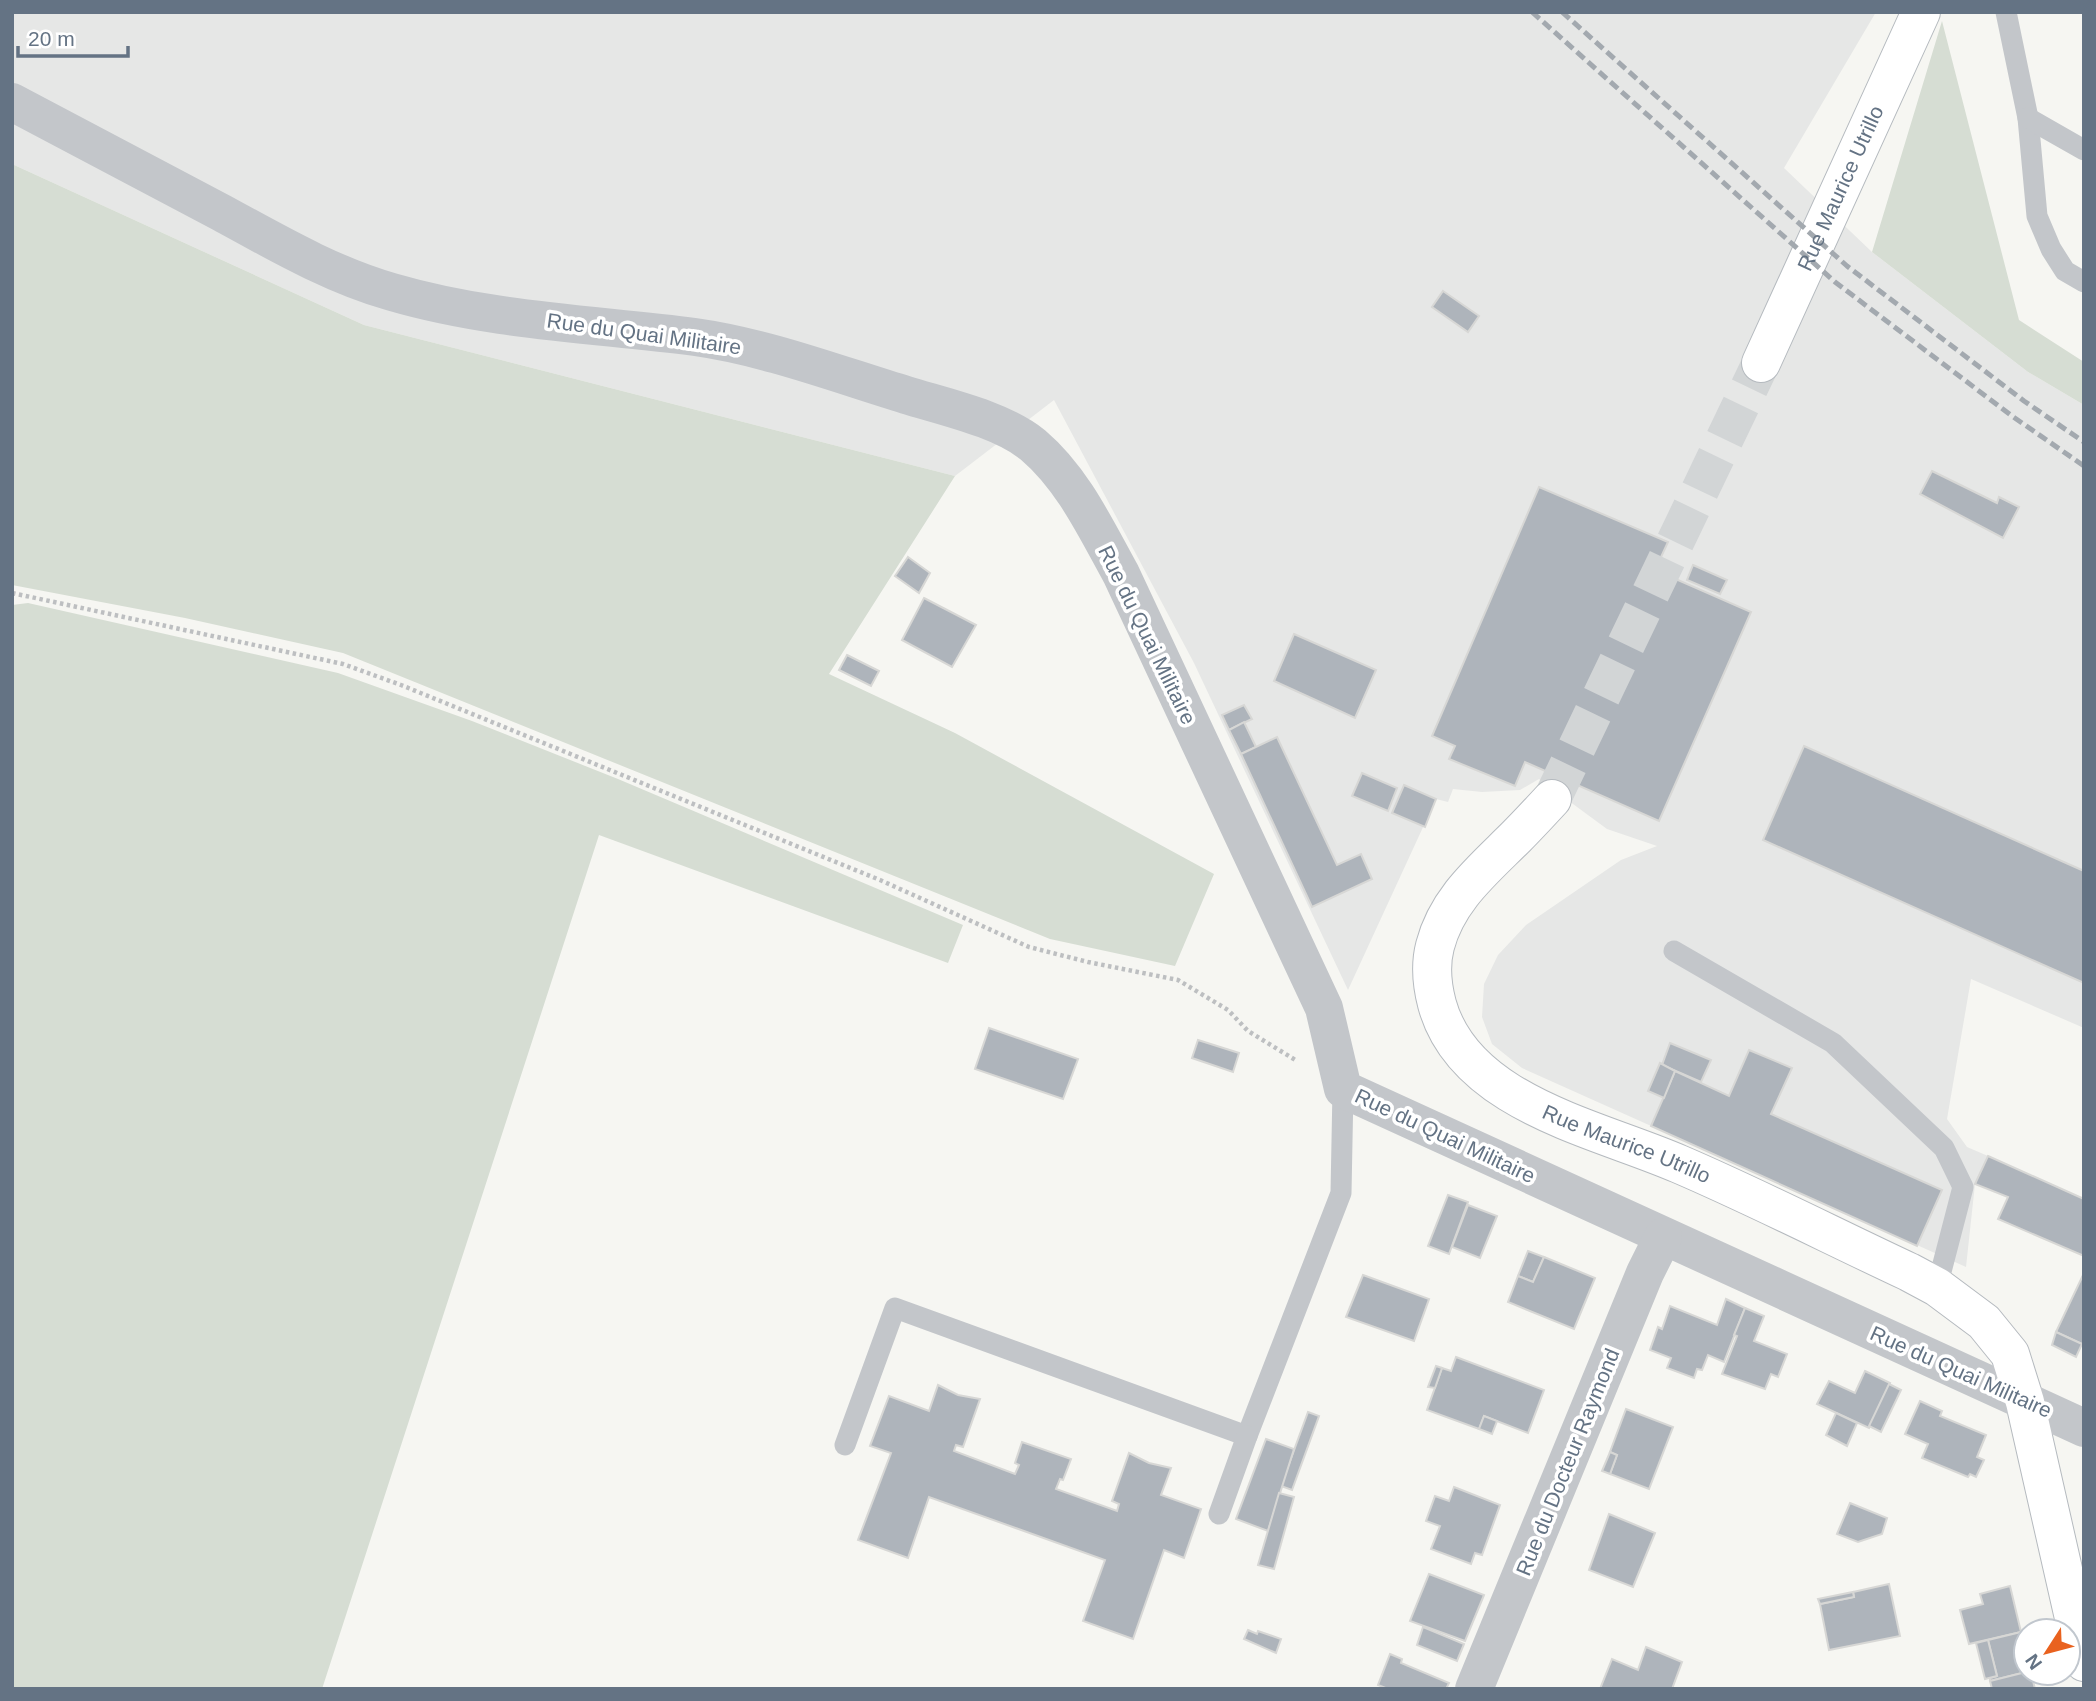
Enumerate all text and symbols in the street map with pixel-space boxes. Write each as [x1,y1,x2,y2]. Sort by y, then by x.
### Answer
scale bar [18,14,128,58]
text: 20 m [28,27,75,50]
street label: Rue Maurice Utrillo [1793,102,1888,274]
street label: Rue du Quai Militaire [545,308,743,359]
street label: Rue du Quai Militaire [1094,542,1201,728]
street label: Rue du Quai Militaire [1351,1084,1539,1187]
street label: Rue Maurice Utrillo [1539,1100,1714,1187]
street label: Rue du Quai Militaire [1867,1321,2055,1422]
street label: Rue du Docteur Raymond [1511,1345,1624,1579]
north arrow [2012,1617,2082,1687]
text: N [2021,1650,2046,1673]

